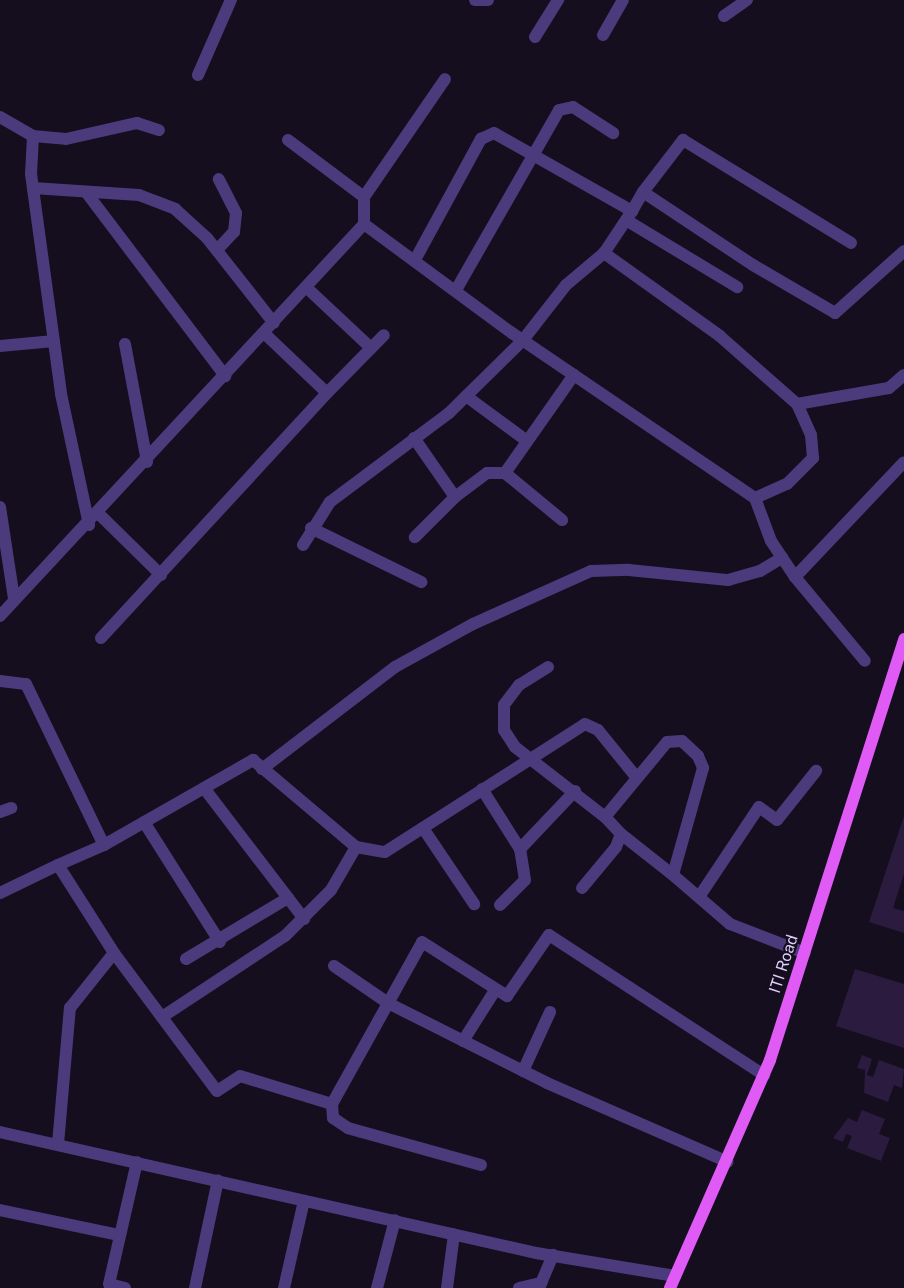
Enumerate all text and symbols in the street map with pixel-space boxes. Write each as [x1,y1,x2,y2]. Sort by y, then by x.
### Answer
street label: ITI Road [766,932,802,996]

